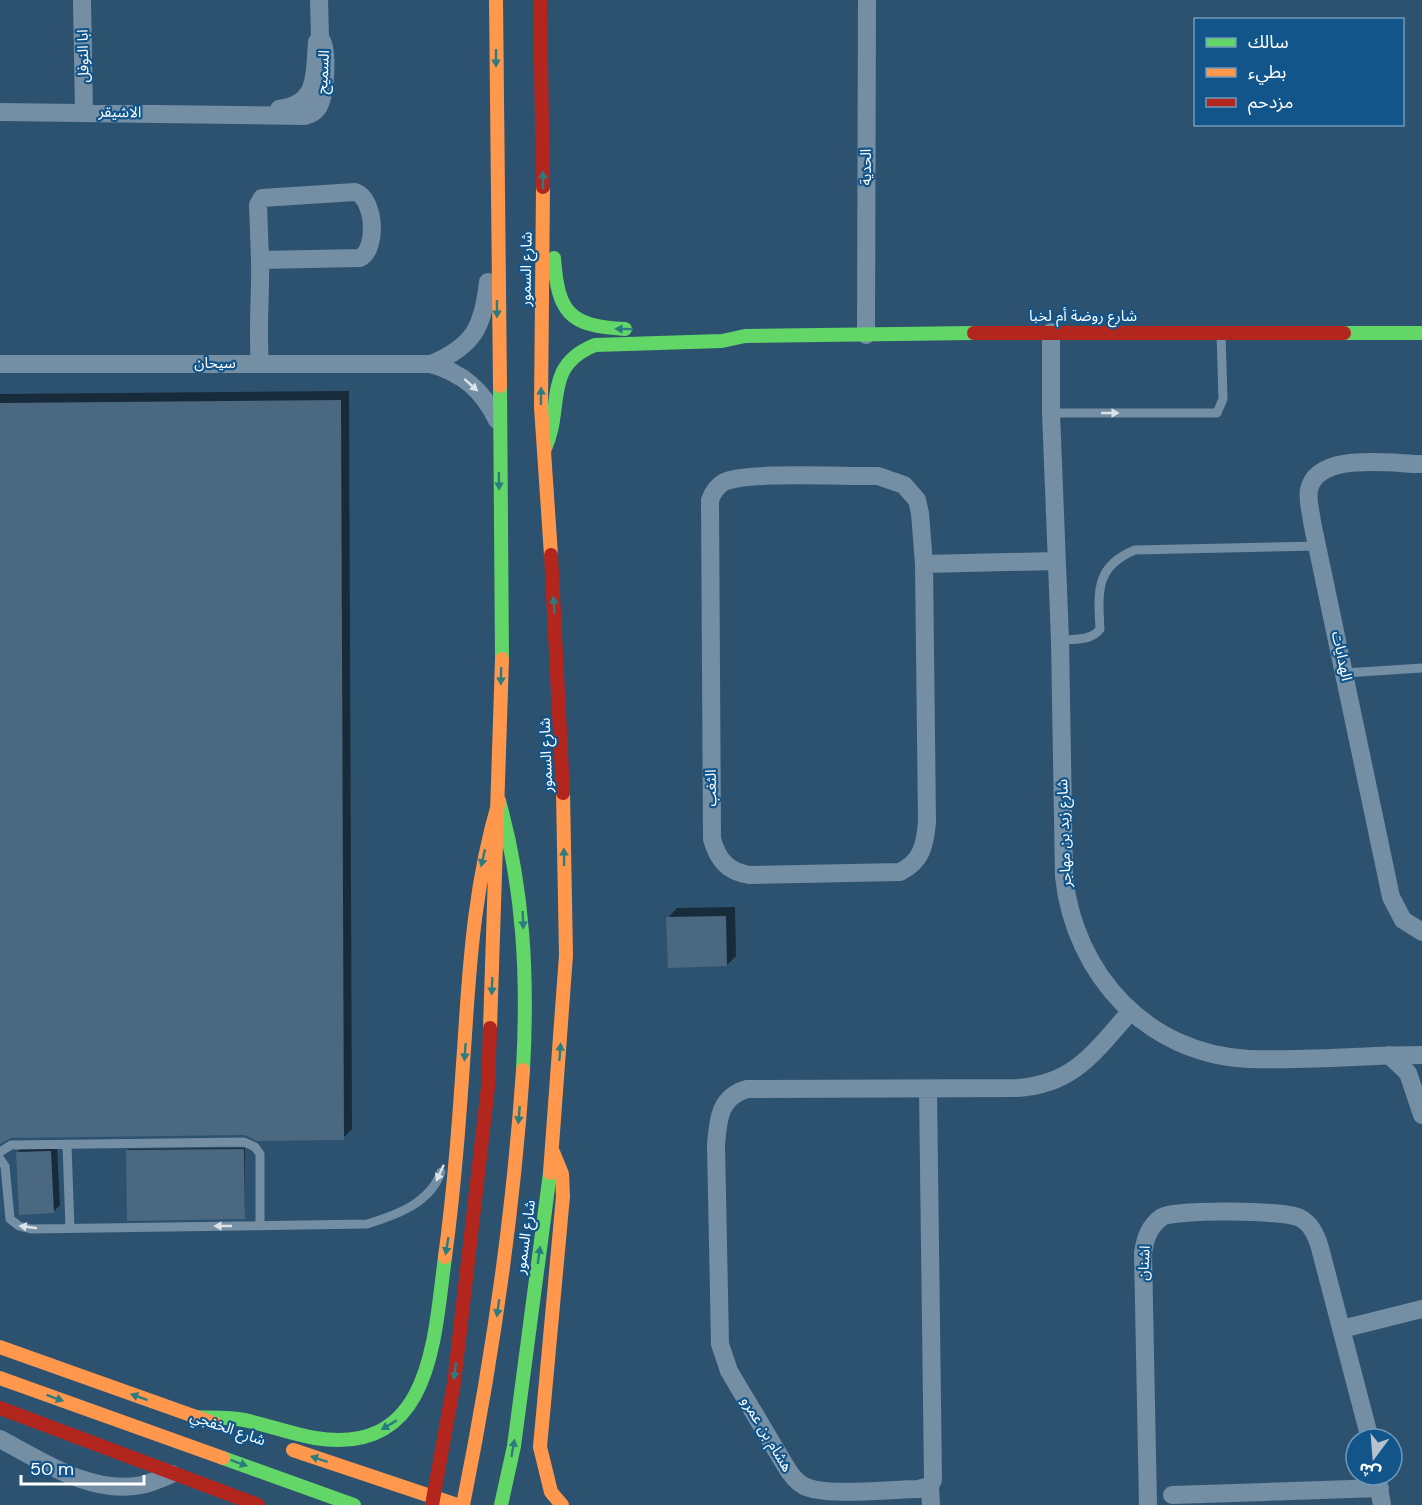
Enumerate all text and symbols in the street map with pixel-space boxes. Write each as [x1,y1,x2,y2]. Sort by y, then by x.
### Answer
legend [1194,18,1404,126]
street label: ابا النوفل [73,29,93,83]
text: سالك [1248,30,1289,54]
street label: السميح [312,49,336,95]
one-way arrow [491,49,501,68]
text: بطيء [1248,60,1286,85]
text: مزدحم [1248,90,1293,115]
street label: الاشيقر [97,102,142,122]
street label: الحدية [856,149,876,185]
one-way arrow [538,170,548,189]
street label: شارع السمور [515,231,539,308]
one-way arrow [493,299,502,318]
street label: شارع روضة أم لخبا [1029,306,1137,328]
one-way arrow [614,324,633,334]
street label: سيحان [194,353,236,373]
one-way arrow [464,378,479,392]
one-way arrow [536,386,546,405]
one-way arrow [1100,408,1119,418]
one-way arrow [494,471,504,490]
one-way arrow [549,595,559,614]
street label: الهدايات [1327,629,1357,683]
one-way arrow [496,666,506,685]
street label: شارع السمور [535,717,559,794]
street label: الثغب [701,769,721,807]
street label: شارع زيد بن مهاجر [1052,778,1078,888]
one-way arrow [478,848,488,867]
one-way arrow [560,848,569,867]
one-way arrow [518,910,527,929]
one-way arrow [488,976,497,995]
one-way arrow [461,1042,470,1061]
one-way arrow [555,1042,564,1061]
one-way arrow [514,1105,524,1124]
one-way arrow [435,1165,445,1183]
street label: شارع السمور [510,1198,542,1277]
one-way arrow [213,1221,232,1231]
one-way arrow [18,1223,37,1232]
one-way arrow [443,1236,452,1255]
one-way arrow [535,1245,544,1264]
street label: اشنان [1133,1245,1155,1281]
one-way arrow [494,1299,503,1318]
one-way arrow [450,1362,460,1381]
one-way arrow [130,1392,148,1402]
one-way arrow [46,1393,64,1403]
street label: هشام بن عمرو [736,1393,797,1476]
street label: شارع الخفجي [187,1406,268,1452]
one-way arrow [381,1420,397,1431]
north arrow [1344,1427,1404,1487]
one-way arrow [509,1438,518,1457]
scale bar [21,1448,144,1486]
one-way arrow [310,1453,328,1463]
text: 50 m [30,1457,74,1481]
text: ش [1356,1458,1383,1484]
one-way arrow [230,1459,248,1469]

